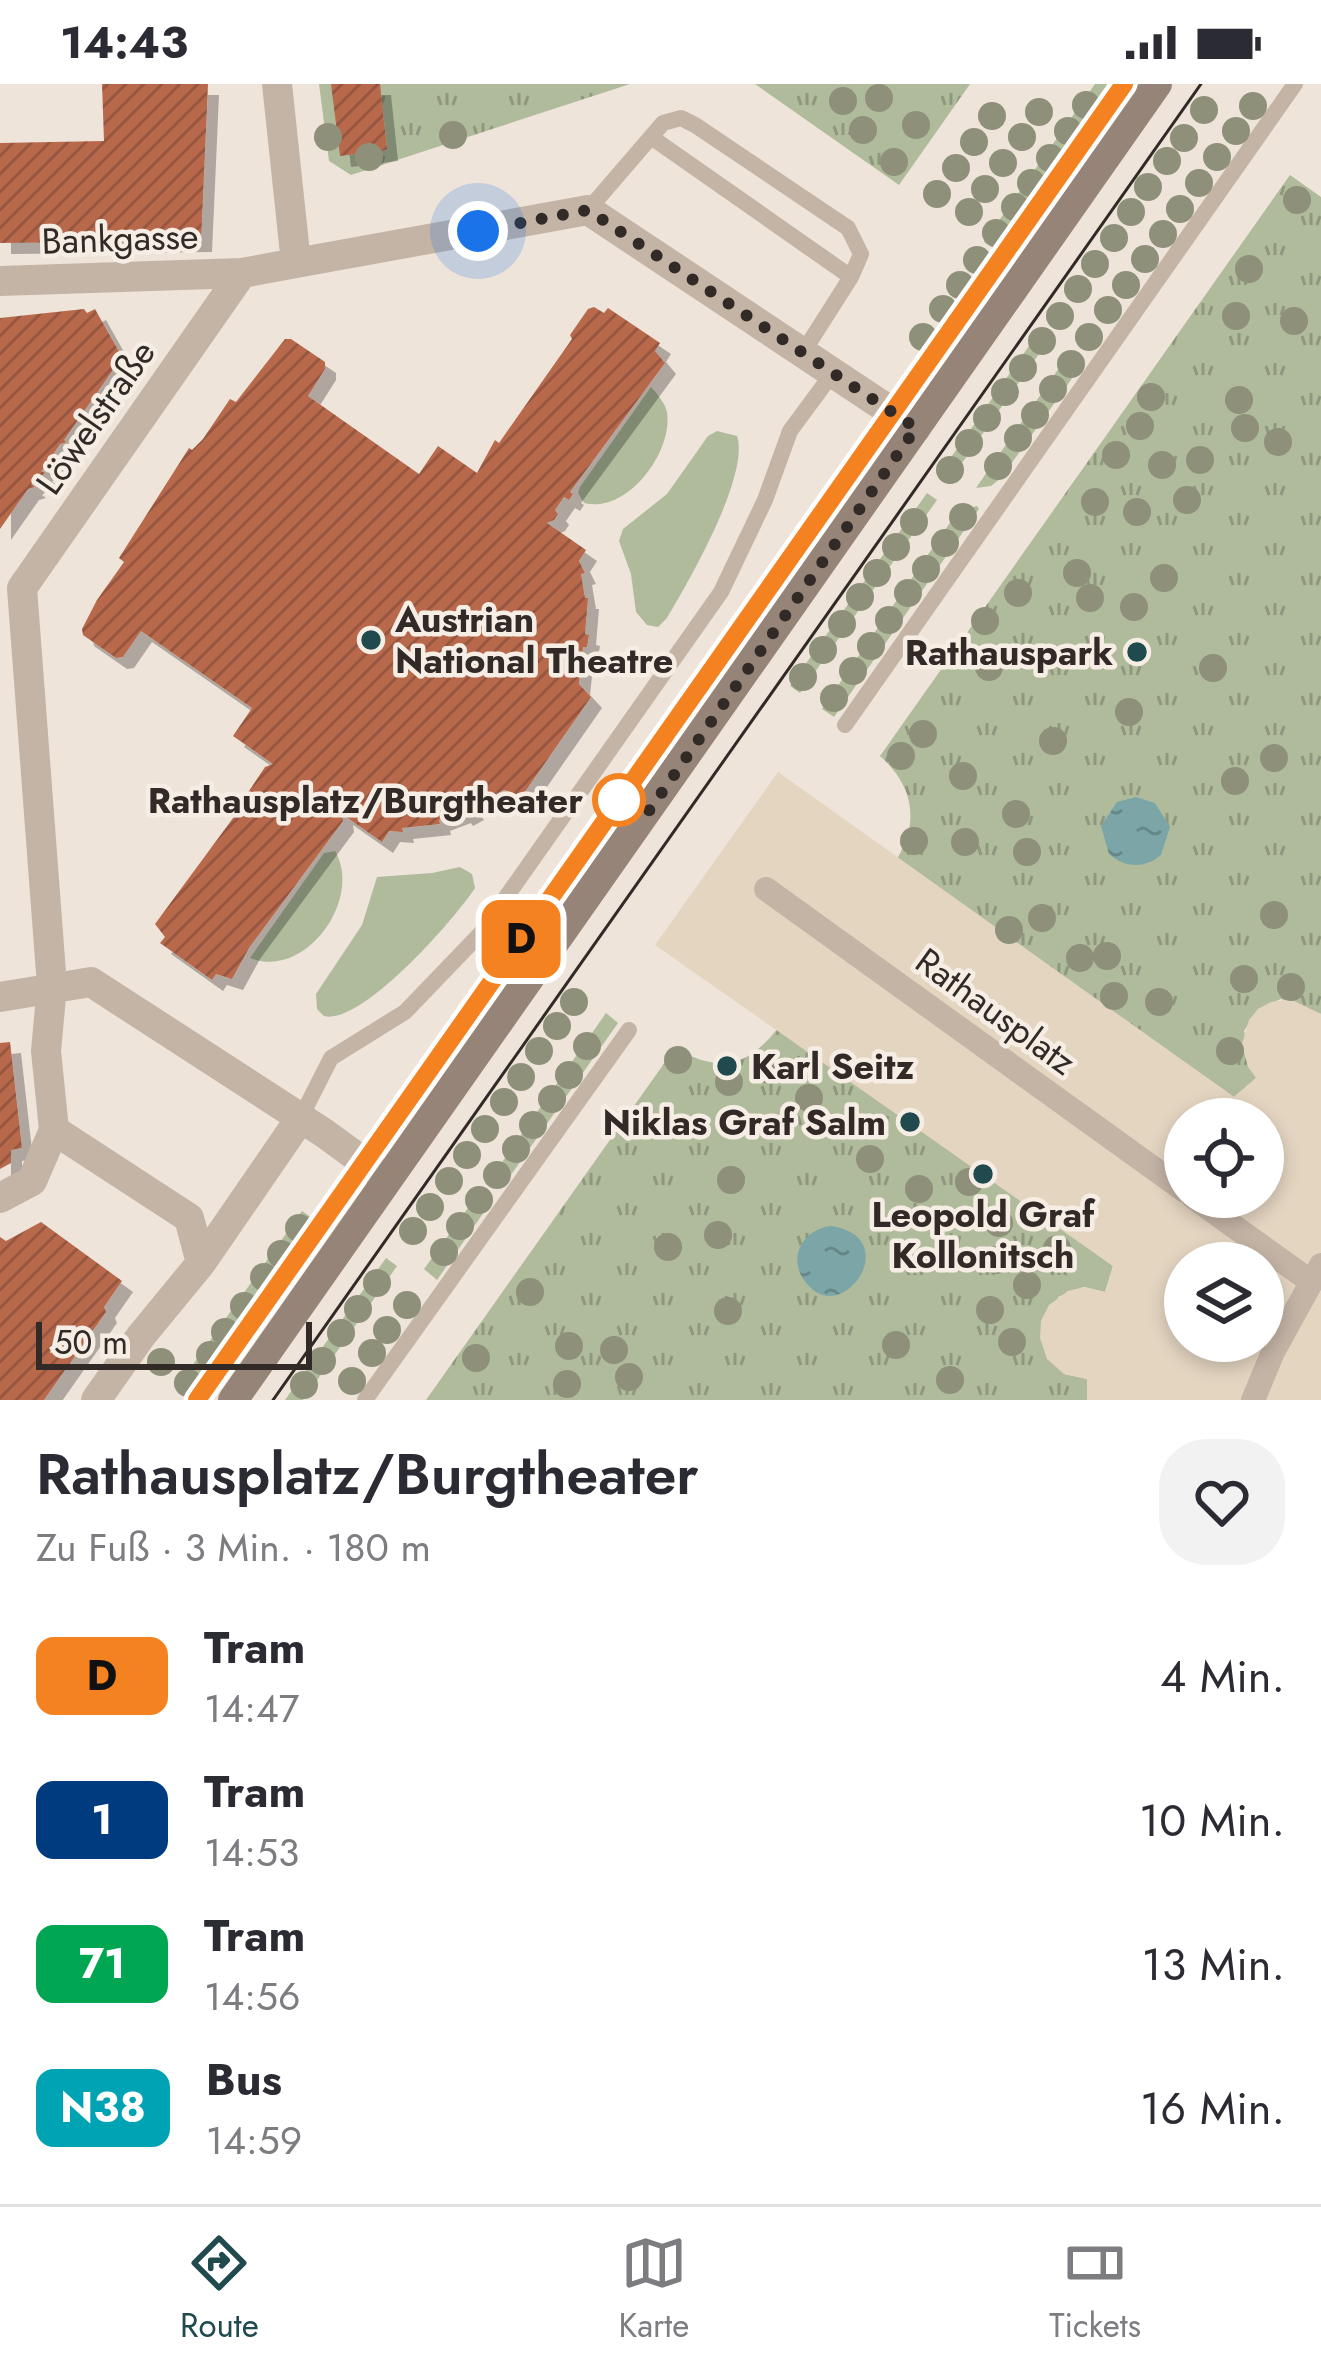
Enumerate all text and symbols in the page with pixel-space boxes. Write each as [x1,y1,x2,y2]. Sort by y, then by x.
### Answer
text: 14:43 [60,10,188,75]
your location [448,201,508,261]
street label: Bankgasse [41,209,199,267]
street label: Löwelstraße [23,329,167,505]
place label: Austrian National Theatre [394,593,673,686]
place label: Rathauspark [905,626,1113,678]
marker: Austrian National Theatre [358,627,384,653]
marker: Rathauspark [1124,639,1150,665]
place label: Rathausplatz/Burgtheater [148,774,583,826]
marker: Rathausplatz/Burgtheater [594,775,644,825]
line badge: D [482,900,560,978]
text: D [506,908,536,969]
street label: Rathausplatz [905,935,1087,1087]
place label: Karl Seitz [751,1040,914,1092]
marker: Karl Seitz [714,1053,740,1079]
place label: Niklas Graf Salm [603,1096,886,1148]
map controls [1164,1098,1284,1362]
button: locate [1164,1098,1284,1218]
marker: Niklas Graf Salm [897,1109,923,1135]
marker: Leopold Graf Kollonitsch [970,1161,996,1187]
place label: Leopold Graf Kollonitsch [872,1188,1096,1281]
button: layers [1164,1242,1284,1362]
scale bar [36,1316,312,1369]
text: 50 m [54,1319,128,1366]
text: Rathausplatz/Burgtheater [36,1433,699,1515]
button: heart [1159,1439,1285,1565]
text: Zu Fuß · 3 Min. · 180 m [36,1519,431,1576]
text: Tram [204,1615,305,1680]
text: 4 Min. [1160,1644,1285,1709]
text: D [87,1645,117,1706]
text: 14:47 [204,1680,299,1737]
text: Tram [204,1759,305,1824]
text: 10 Min. [1139,1788,1285,1853]
text: 1 [91,1789,113,1850]
text: 14:53 [204,1824,299,1881]
text: Tram [204,1903,305,1968]
text: 13 Min. [1141,1932,1285,1997]
text: 71 [79,1933,125,1994]
text: 14:56 [204,1968,300,2025]
text: Bus [206,2047,282,2112]
text: 16 Min. [1140,2076,1285,2141]
text: N38 [60,2077,146,2138]
text: 14:59 [206,2112,302,2169]
tab: Route [180,2230,259,2349]
tab: Karte [619,2230,689,2349]
tab: Tickets [1049,2230,1141,2349]

